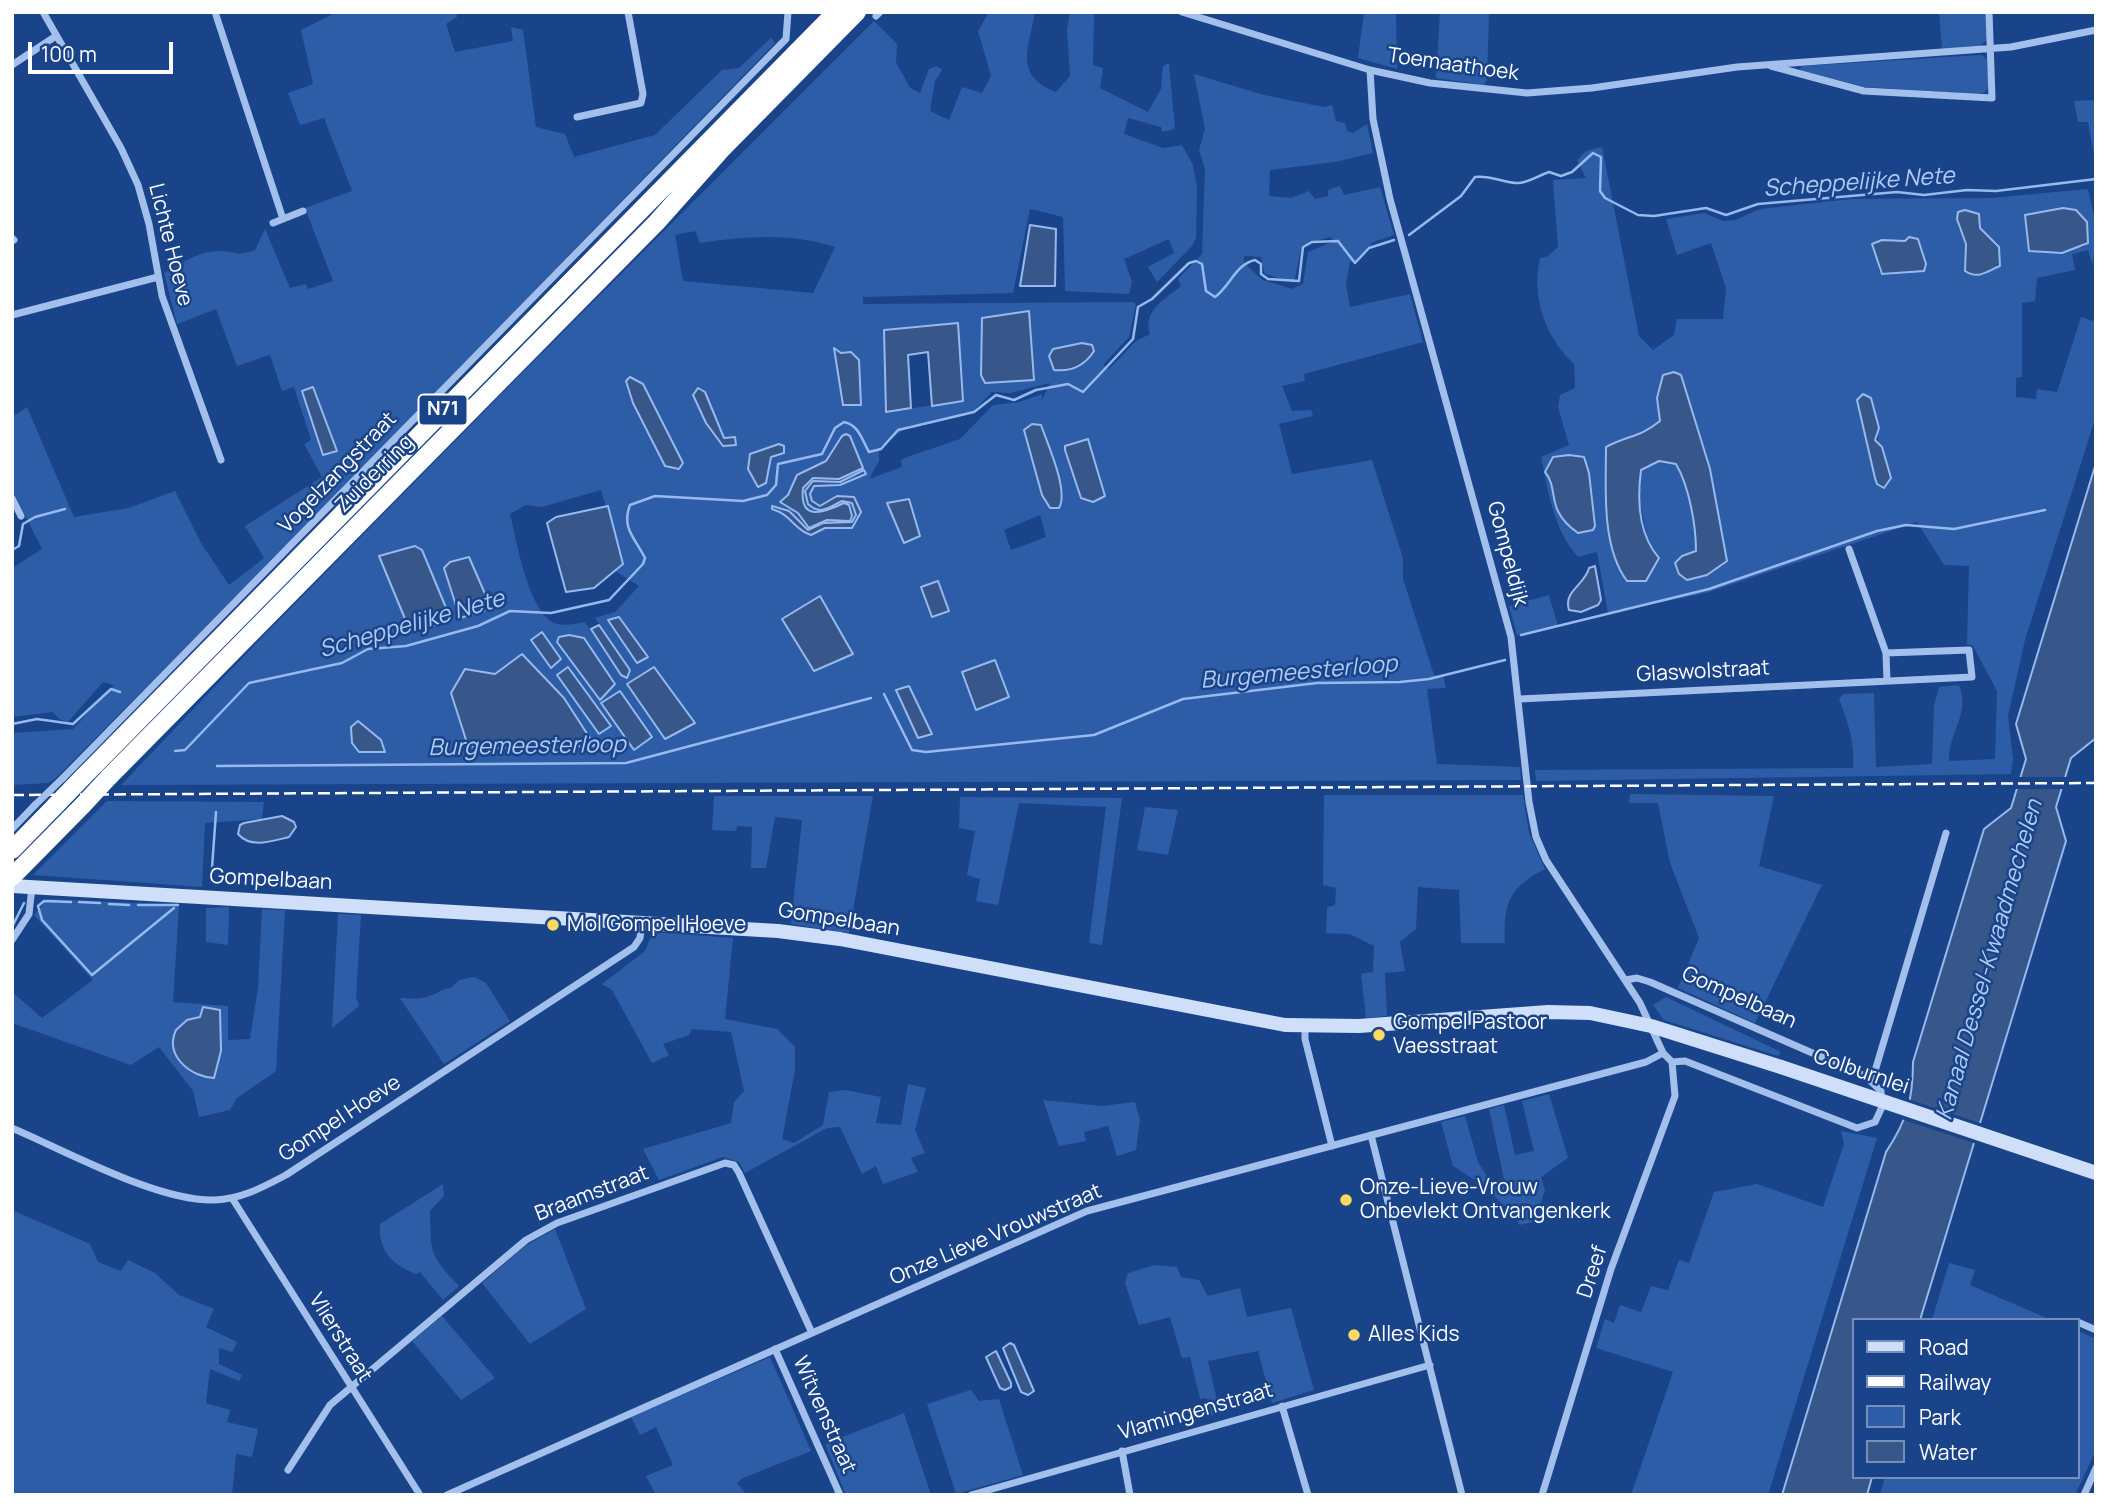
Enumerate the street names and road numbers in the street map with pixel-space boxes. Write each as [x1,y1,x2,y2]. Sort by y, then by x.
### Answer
street label: Toemaathoek [1386,43,1520,87]
street label: Lichte Hoeve [143,181,197,309]
road number: N71 [418,394,467,426]
street label: Vogelzangstraat [274,407,402,539]
street label: Zuiderring [331,430,419,518]
street label: Gompeldijk [1481,499,1533,609]
street label: Glaswolstraat [1636,656,1770,688]
street label: Gompelbaan [209,864,333,896]
street label: Gompelbaan [776,898,902,942]
street label: Gompelbaan [1678,961,1800,1035]
street label: Colburnlei [1810,1044,1912,1100]
street label: Gompel Hoeve [274,1070,406,1168]
street label: Braamstraat [532,1161,652,1227]
street label: Onze Lieve Vrouwstraat [886,1179,1106,1291]
street label: Dreef [1573,1243,1613,1301]
street label: Vlierstraat [303,1289,377,1387]
street label: Witvenstraat [787,1353,861,1477]
street label: Vlamingenstraat [1116,1378,1276,1446]

